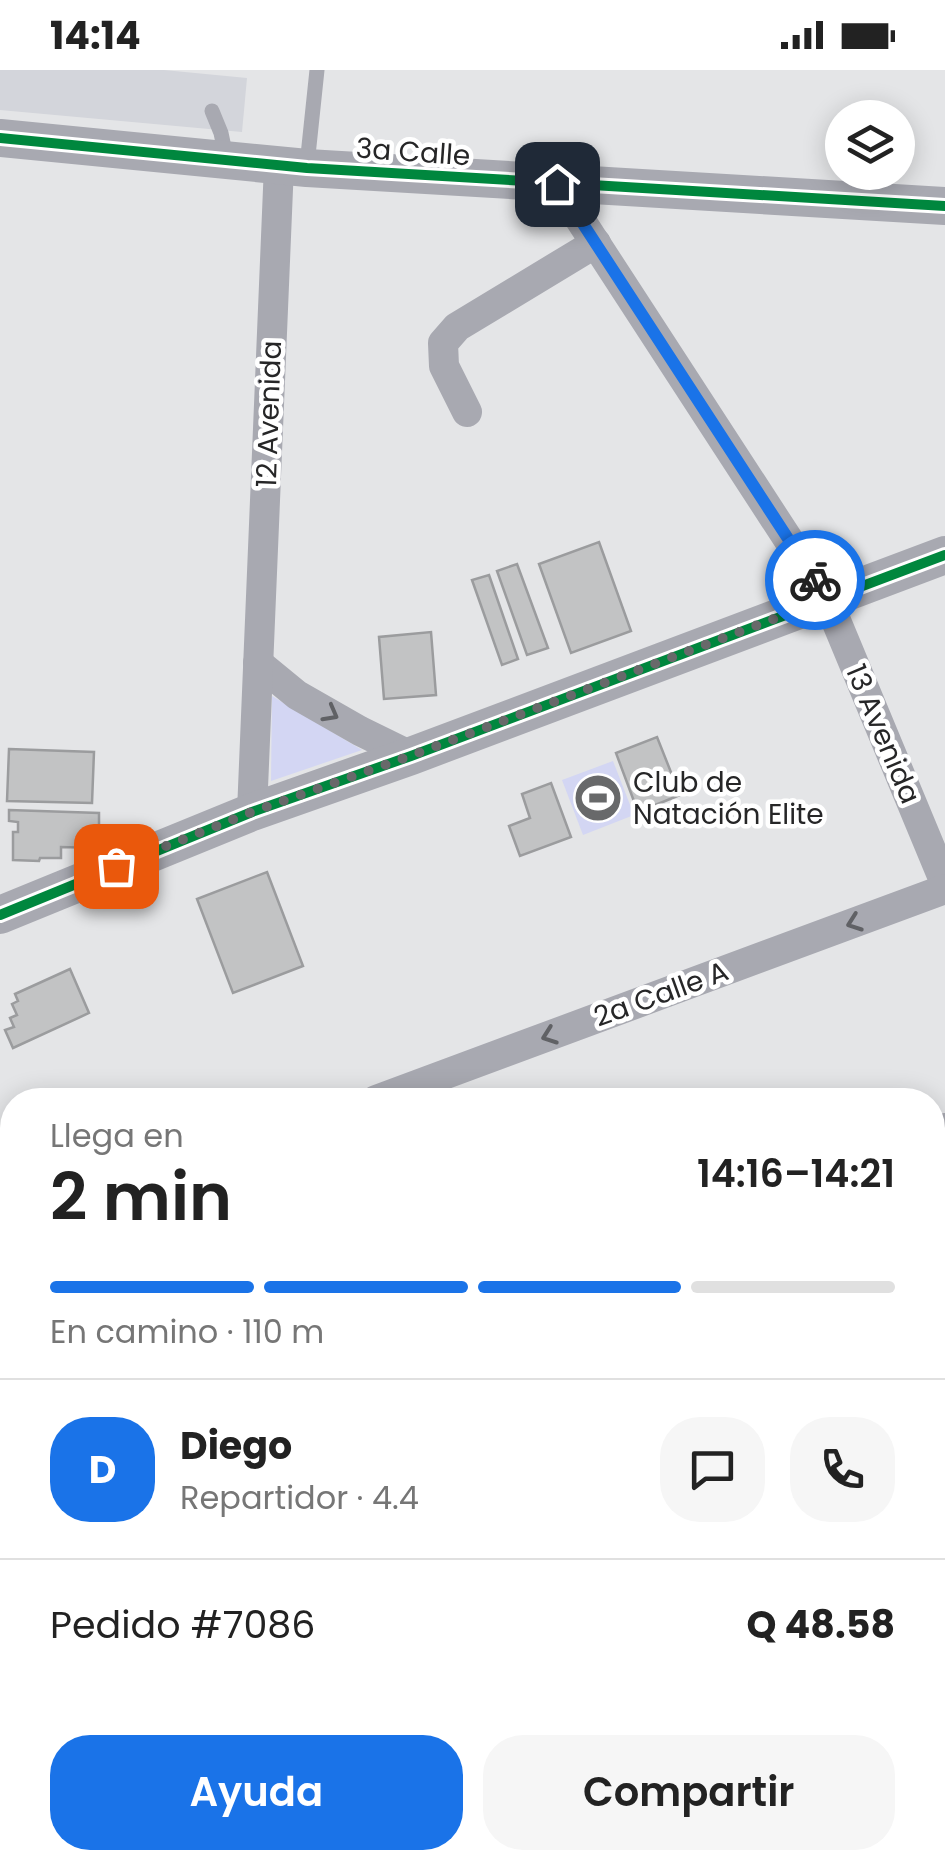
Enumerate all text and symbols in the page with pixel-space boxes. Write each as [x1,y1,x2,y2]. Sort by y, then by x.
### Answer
text: 14:14 [50,9,141,62]
map controls [825,100,915,190]
button: layers [825,100,915,190]
street label: 3a Calle [354,129,472,175]
pin [515,142,600,227]
icon: home [530,157,585,212]
street label: 12 Avenida [247,340,291,488]
courier [765,530,865,630]
icon: bike [788,553,843,608]
street label: 13 Avenida [836,658,930,810]
one-way arrow [320,702,338,722]
place label: Club de Natación Elite [633,763,824,834]
sports icon: Club de Natación Elite [572,772,624,824]
pin [74,824,159,909]
icon: bag [89,839,144,894]
one-way arrow [846,911,863,932]
street label: 2a Calle A [588,952,734,1036]
one-way arrow [541,1024,559,1044]
text: Llega en [50,1113,184,1158]
text: 14:16–14:21 [697,1147,895,1200]
text: 2 min [50,1152,232,1243]
text: En camino · 110 m [50,1309,324,1354]
button: chat [660,1417,765,1522]
button: phone [790,1417,895,1522]
text: Diego [180,1419,292,1472]
text: D [89,1443,116,1496]
text: Repartidor · 4.4 [180,1475,419,1520]
text: Pedido #7086 [50,1598,315,1651]
text: Q 48.58 [747,1598,895,1651]
button: Ayuda [50,1735,463,1850]
button: Compartir [483,1735,895,1850]

